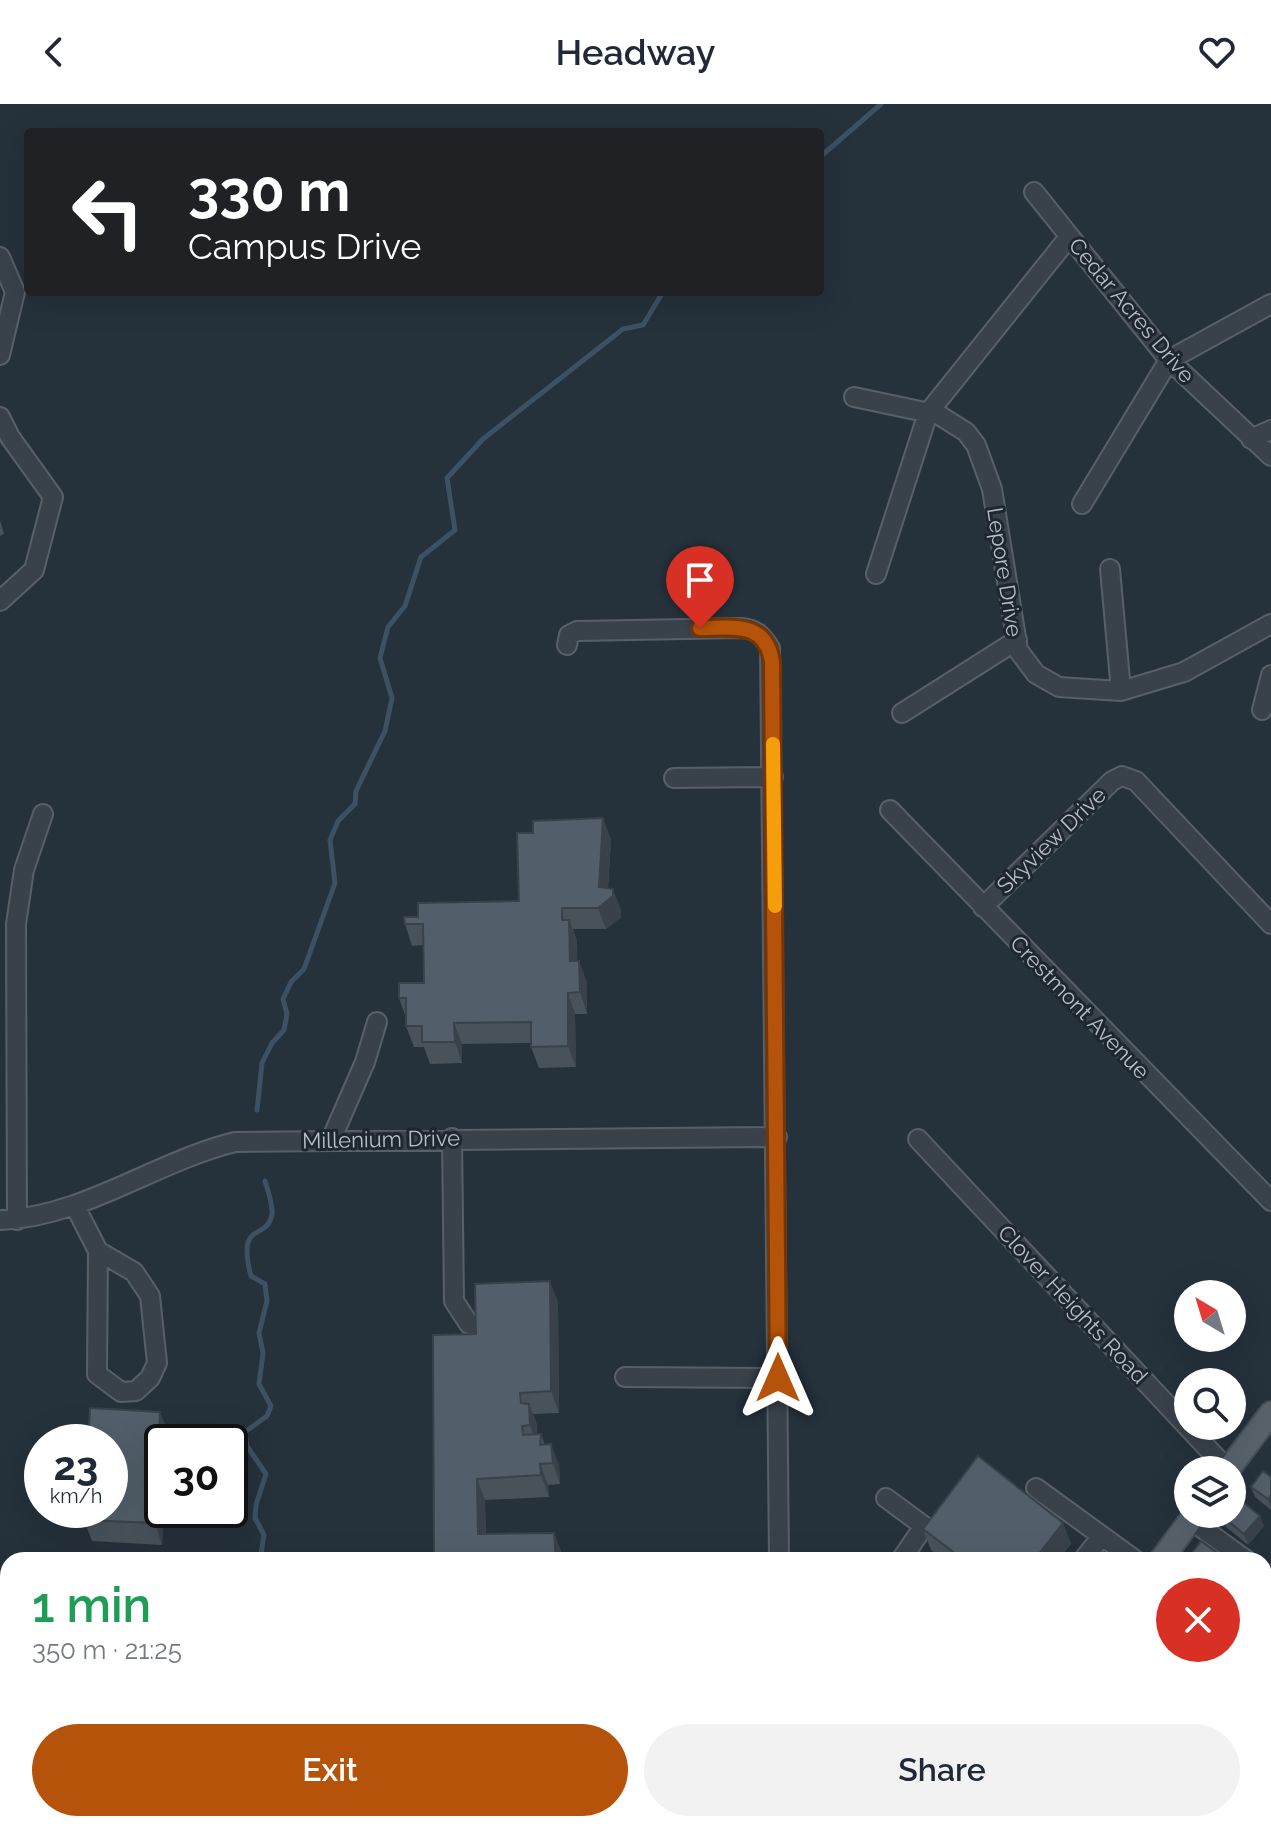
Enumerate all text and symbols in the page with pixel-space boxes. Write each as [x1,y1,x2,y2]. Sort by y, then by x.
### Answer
icon: back [32,30,76,74]
icon: heart [1195,30,1239,74]
text: Headway [556,31,715,73]
text: 330 m [188,158,350,224]
icon: left [56,160,160,264]
text: Campus Drive [188,225,421,267]
street label: Cedar Acres Drive [1064,232,1200,388]
street label: Lepore Drive [982,505,1028,639]
pin [666,546,734,628]
icon: arrive [678,558,722,602]
street label: Skyview Drive [991,781,1111,898]
street label: Crestmont Avenue [1005,930,1155,1084]
street label: Millenium Drive [302,1125,460,1153]
street label: Clover Heights Road [993,1219,1153,1389]
north arrow [1174,1280,1246,1352]
map controls [1174,1280,1246,1528]
position arrow [736,1336,820,1420]
button: search [1174,1368,1246,1440]
speed limit sign: 30 [144,1424,248,1528]
text: 23 [54,1442,98,1489]
button: layers [1174,1456,1246,1528]
text: km/h [50,1484,102,1508]
text: 1 min [32,1577,151,1633]
button: close [1156,1578,1240,1662]
text: 350 m · 21:25 [32,1635,182,1665]
button: Exit [32,1724,628,1816]
button: Share [644,1724,1240,1816]

